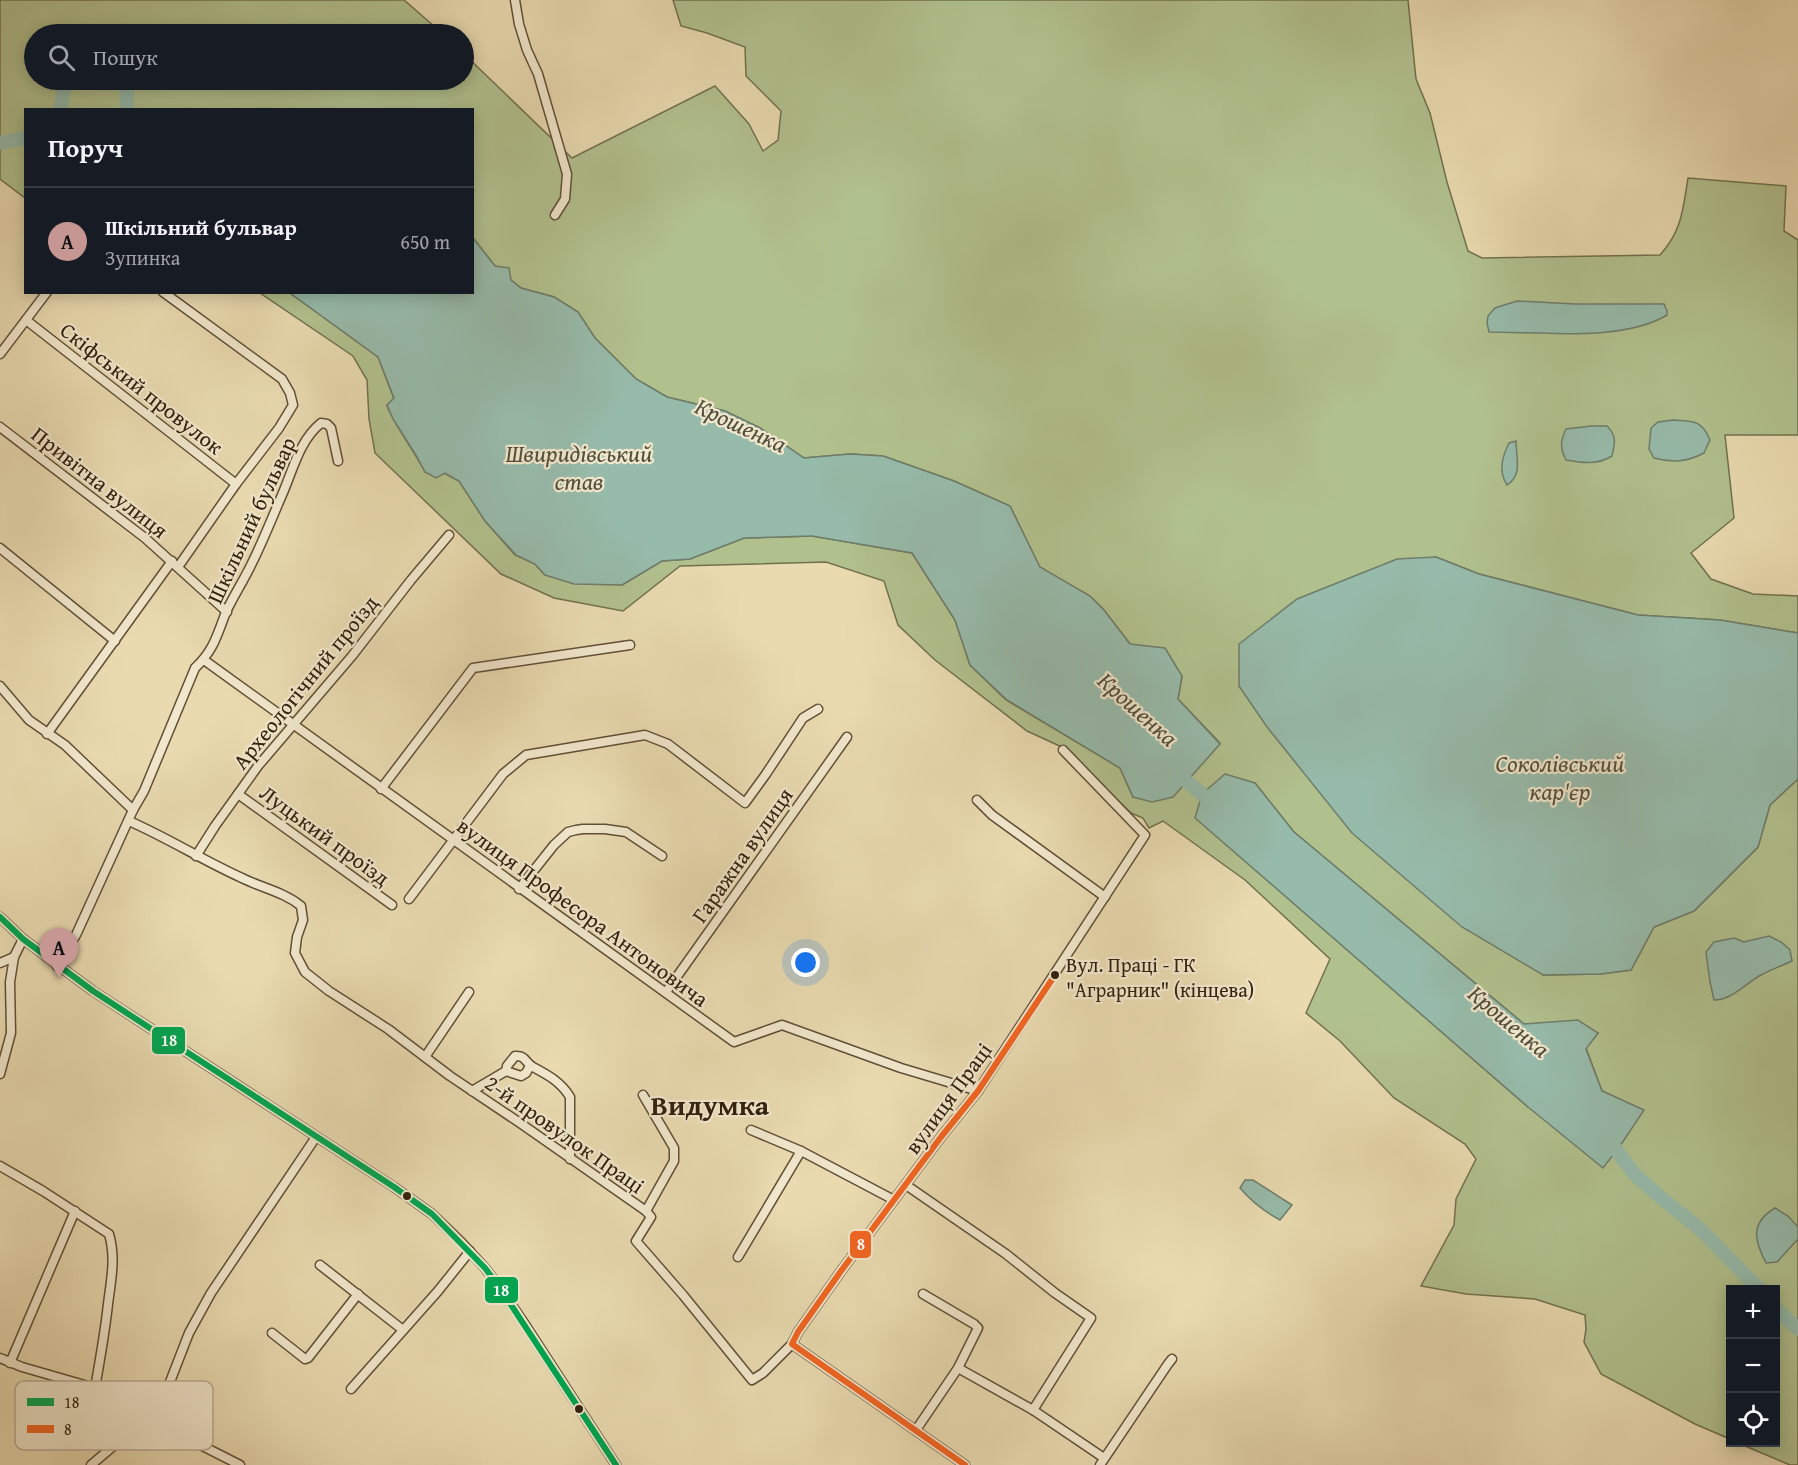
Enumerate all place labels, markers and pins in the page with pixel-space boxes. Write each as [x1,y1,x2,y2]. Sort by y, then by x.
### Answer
pin: A [40,928,78,978]
place label: Вул. Праці - ГК "Аграрник" (кінцева) [1066,950,1254,1004]
marker: Вул. Праці - ГК "Аграрник" (кінцева) [1049,969,1061,981]
unlabelled marker [401,1190,413,1202]
unlabelled marker [573,1403,585,1415]

